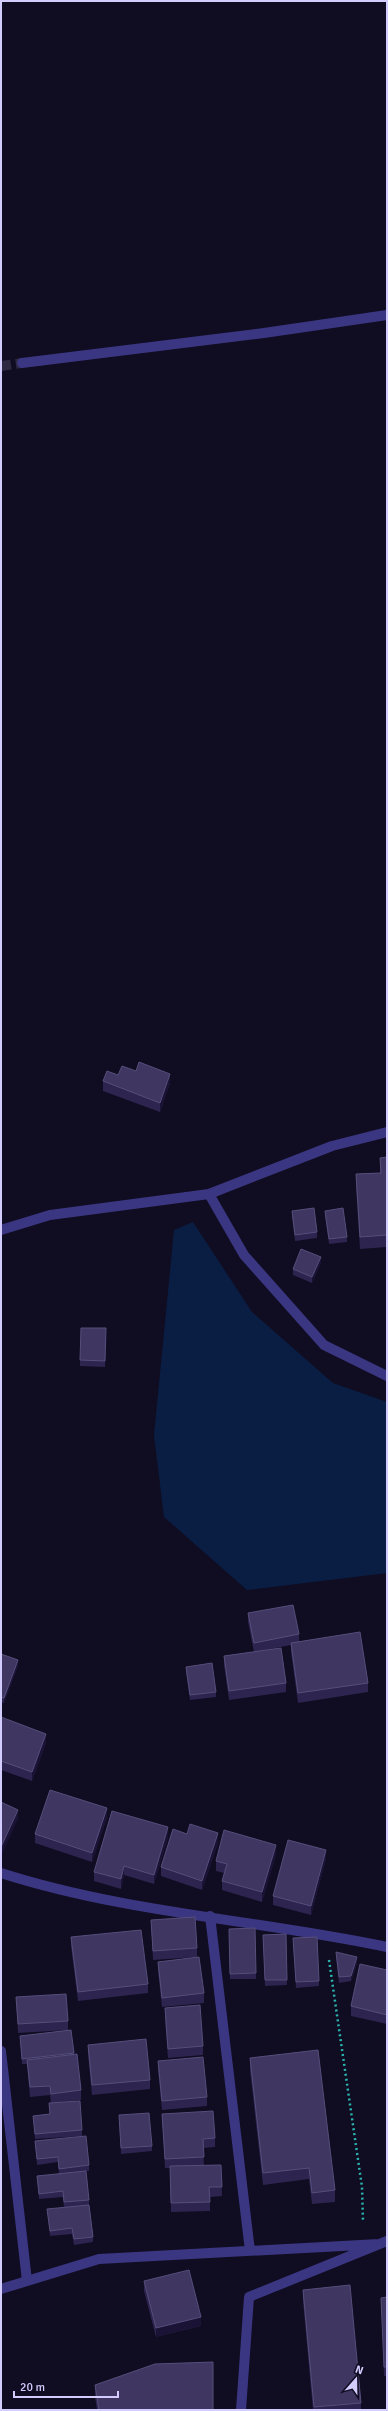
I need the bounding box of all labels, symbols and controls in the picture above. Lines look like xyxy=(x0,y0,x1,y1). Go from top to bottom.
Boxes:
north arrow xyxy=(336,2359,376,2399)
text: N xyxy=(353,2363,365,2377)
scale bar xyxy=(14,2373,118,2399)
text: 20 m xyxy=(20,2380,45,2395)

